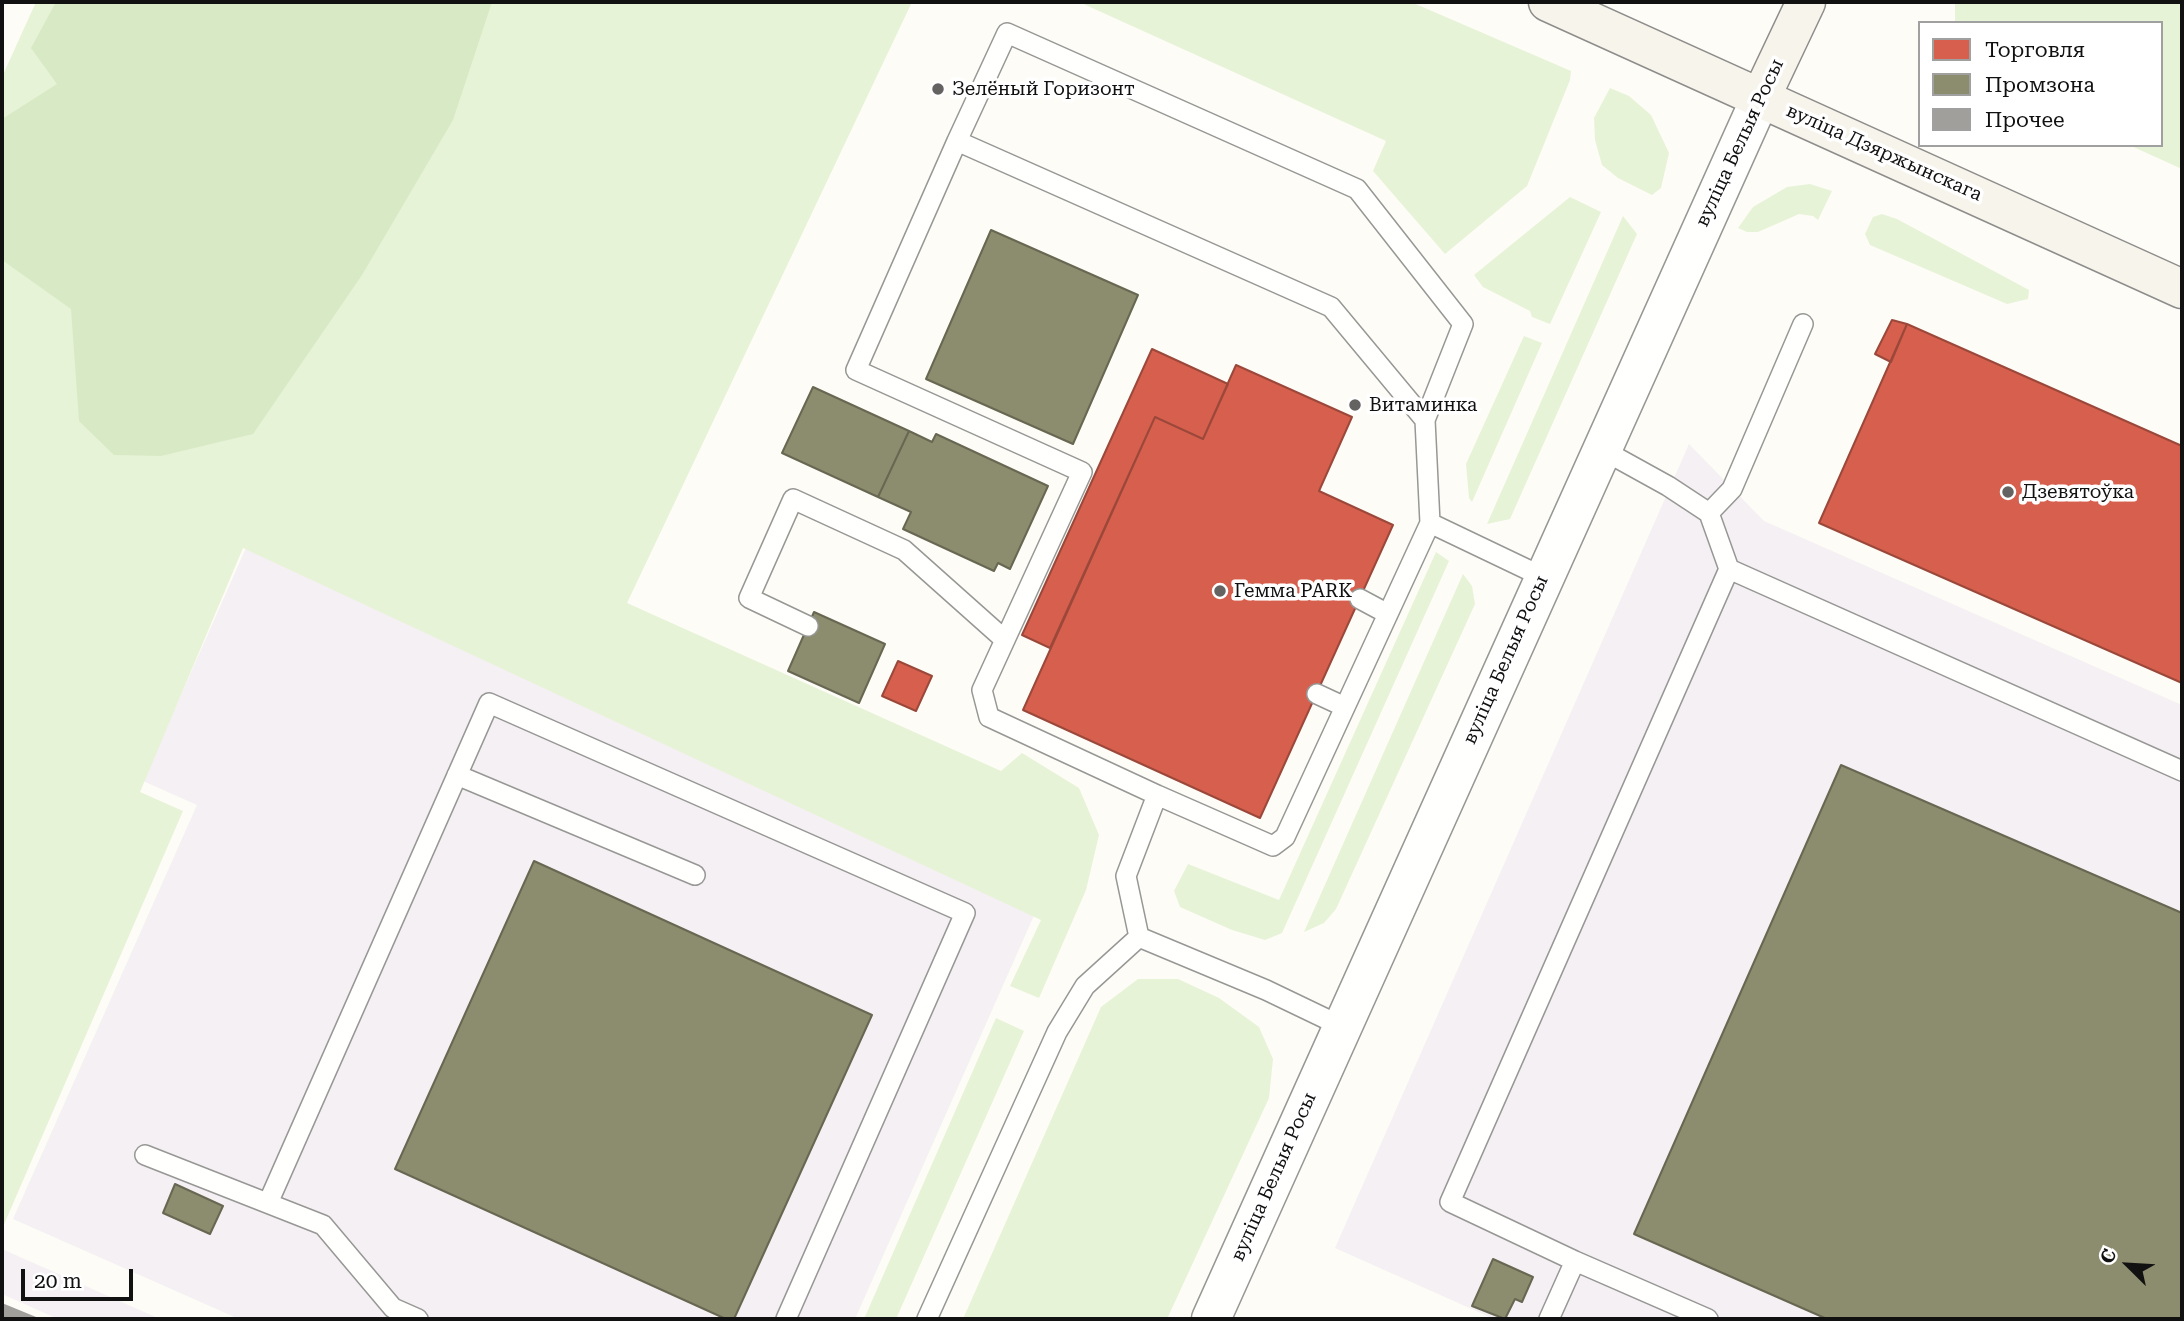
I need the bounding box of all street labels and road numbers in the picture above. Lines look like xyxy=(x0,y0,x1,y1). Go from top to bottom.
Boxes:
street label: вуліца Белыя Росы xyxy=(1691,55,1789,231)
street label: вуліца Дзяржынскага xyxy=(1783,99,1985,207)
street label: вуліца Белыя Росы xyxy=(1458,572,1554,748)
street label: вуліца Белыя Росы xyxy=(1226,1089,1322,1265)

